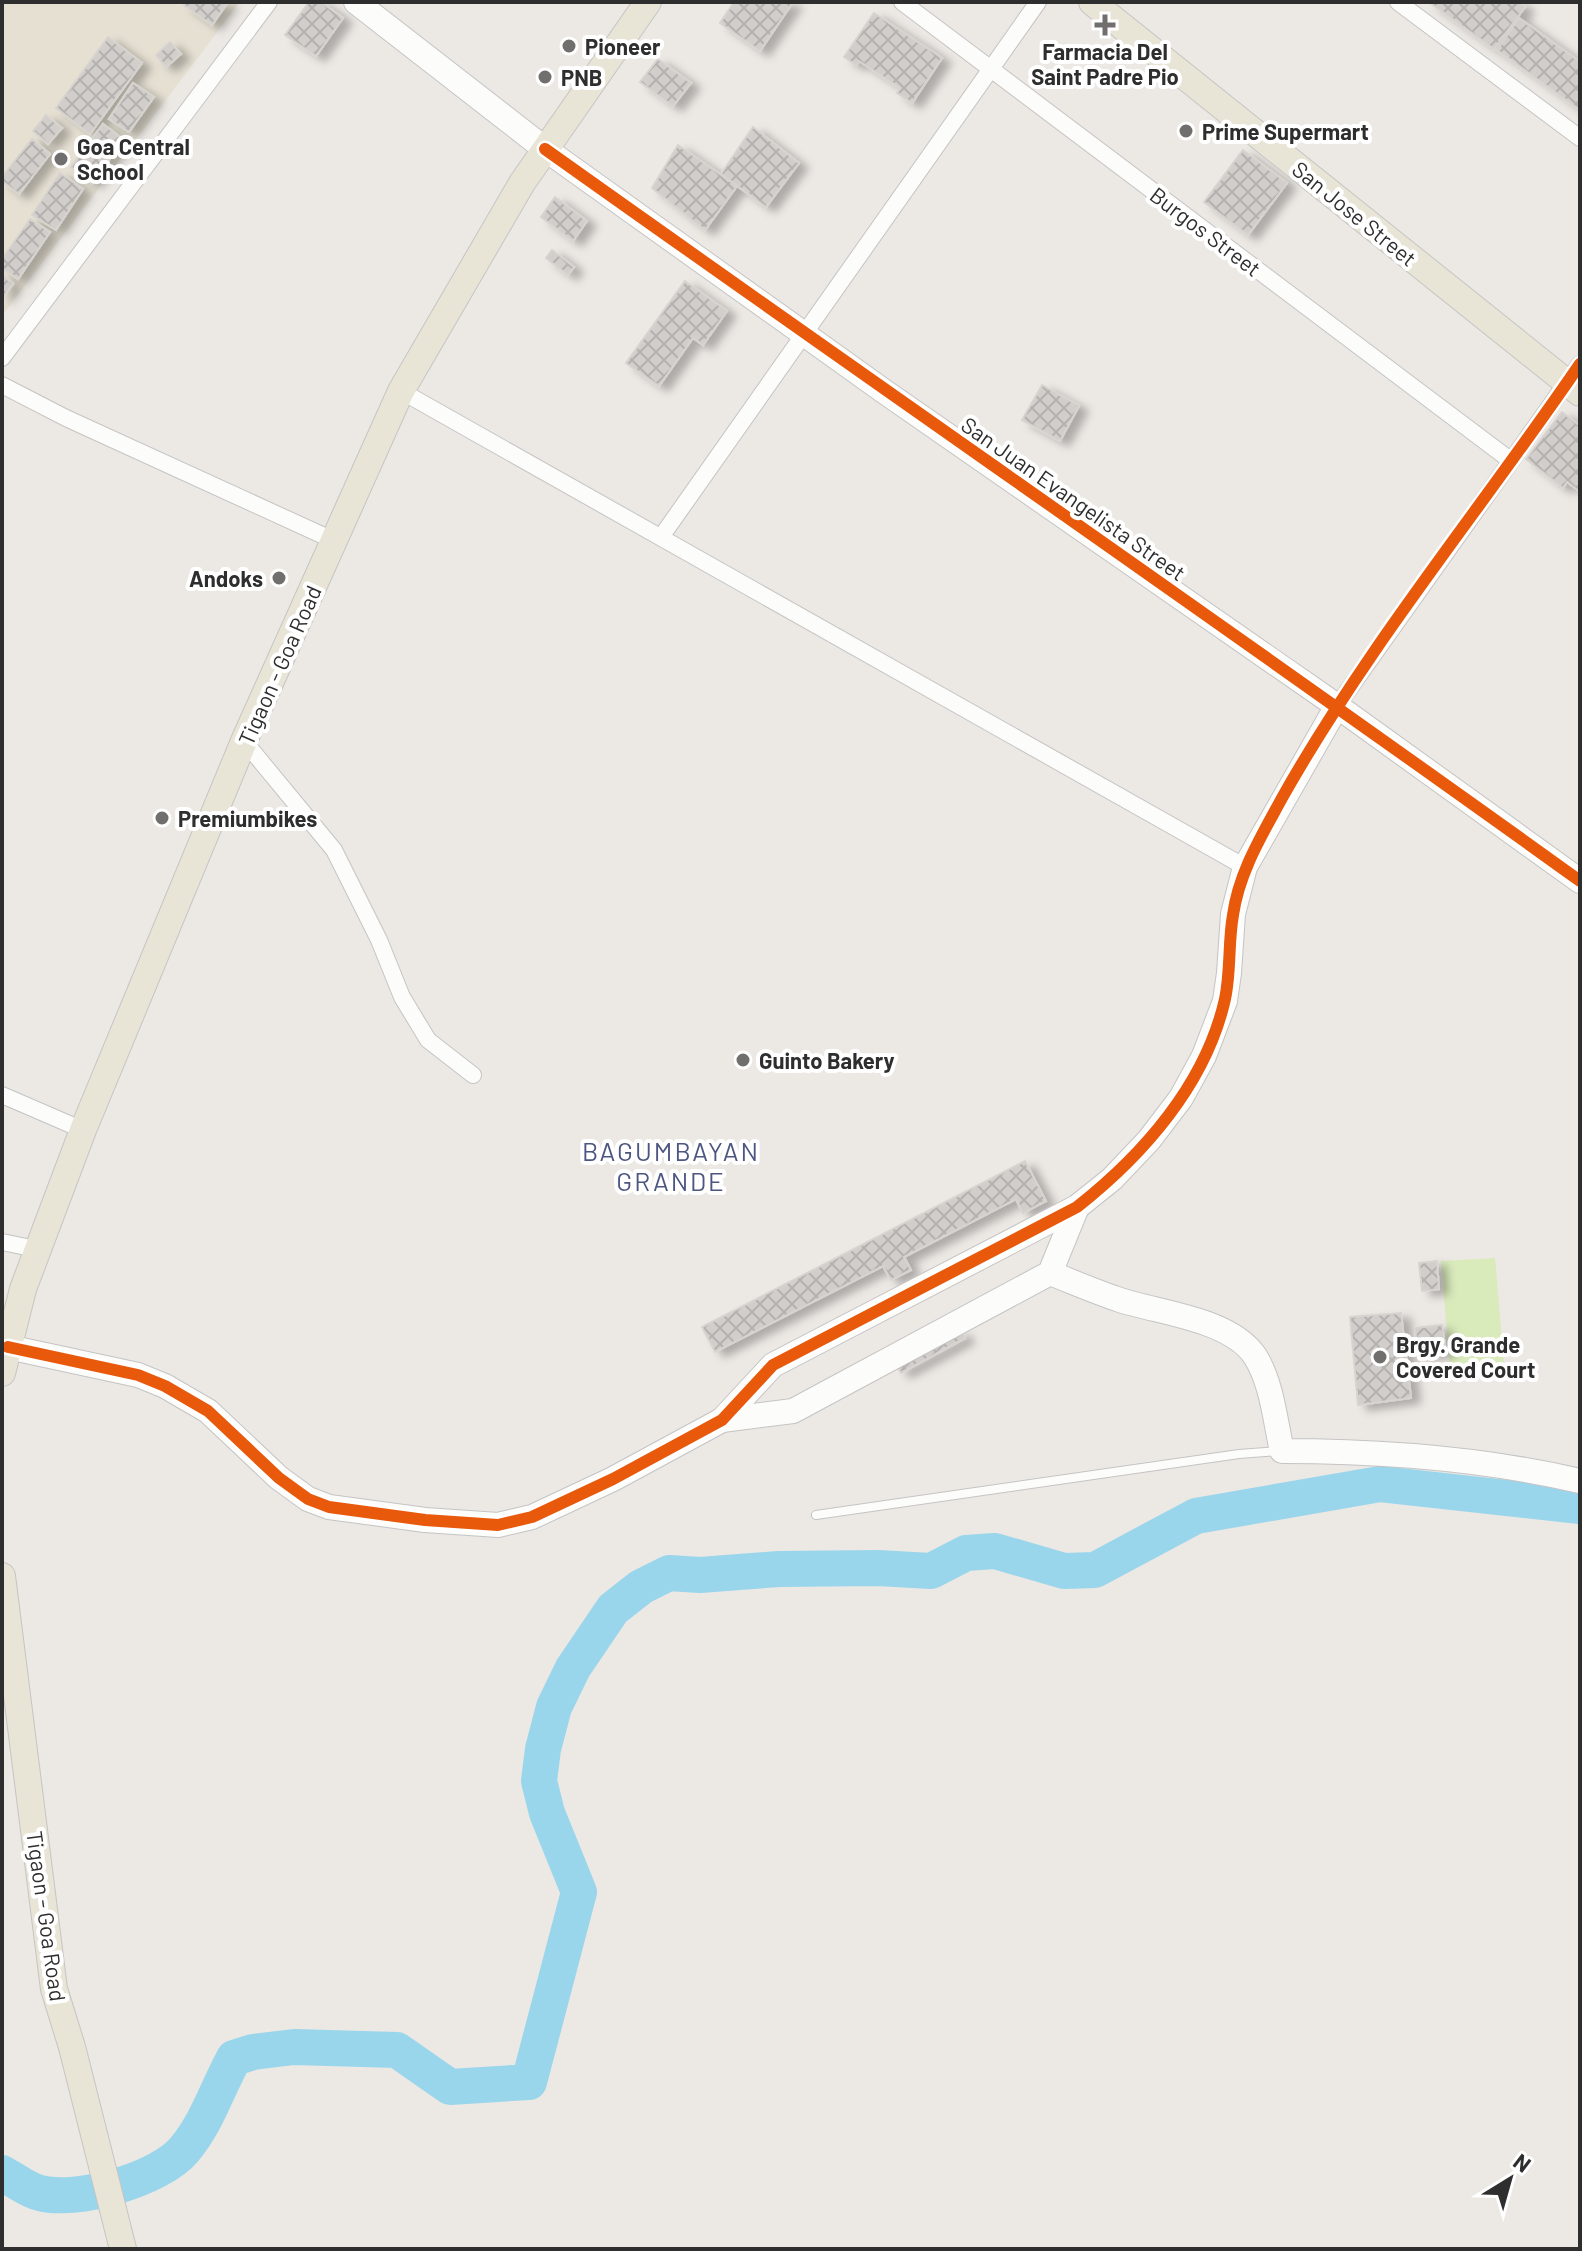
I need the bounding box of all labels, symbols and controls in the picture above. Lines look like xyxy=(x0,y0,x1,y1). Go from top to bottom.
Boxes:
marker: Farmacia Del Saint Padre Pio xyxy=(1096,16,1114,34)
place label: Pioneer xyxy=(585,33,661,59)
marker: Pioneer xyxy=(560,37,578,55)
place label: Farmacia Del Saint Padre Pio xyxy=(1031,38,1179,89)
place label: PNB xyxy=(561,64,602,90)
marker: PNB xyxy=(536,68,554,86)
place label: Prime Supermart xyxy=(1202,118,1369,144)
marker: Prime Supermart xyxy=(1177,122,1195,140)
place label: Goa Central School xyxy=(77,133,190,184)
marker: Goa Central School xyxy=(52,150,70,168)
street label: San Jose Street xyxy=(1288,155,1422,271)
street label: Burgos Street xyxy=(1146,181,1266,281)
street label: San Juan Evangelista Street xyxy=(957,411,1191,585)
place label: Andoks xyxy=(189,565,263,591)
marker: Andoks xyxy=(270,569,288,587)
street label: Tigaon - Goa Road xyxy=(232,581,326,749)
place label: Premiumbikes xyxy=(178,805,317,831)
marker: Premiumbikes xyxy=(153,809,171,827)
place label: Guinto Bakery xyxy=(759,1047,895,1073)
marker: Guinto Bakery xyxy=(734,1051,752,1069)
district label: BAGUMBAYAN GRANDE xyxy=(582,1135,760,1196)
place label: Brgy. Grande Covered Court xyxy=(1396,1331,1535,1382)
marker: Brgy. Grande Covered Court xyxy=(1371,1348,1389,1366)
street label: Tigaon - Goa Road xyxy=(22,1829,72,2003)
north arrow xyxy=(1470,2139,1550,2219)
text: N xyxy=(1509,2147,1536,2177)

